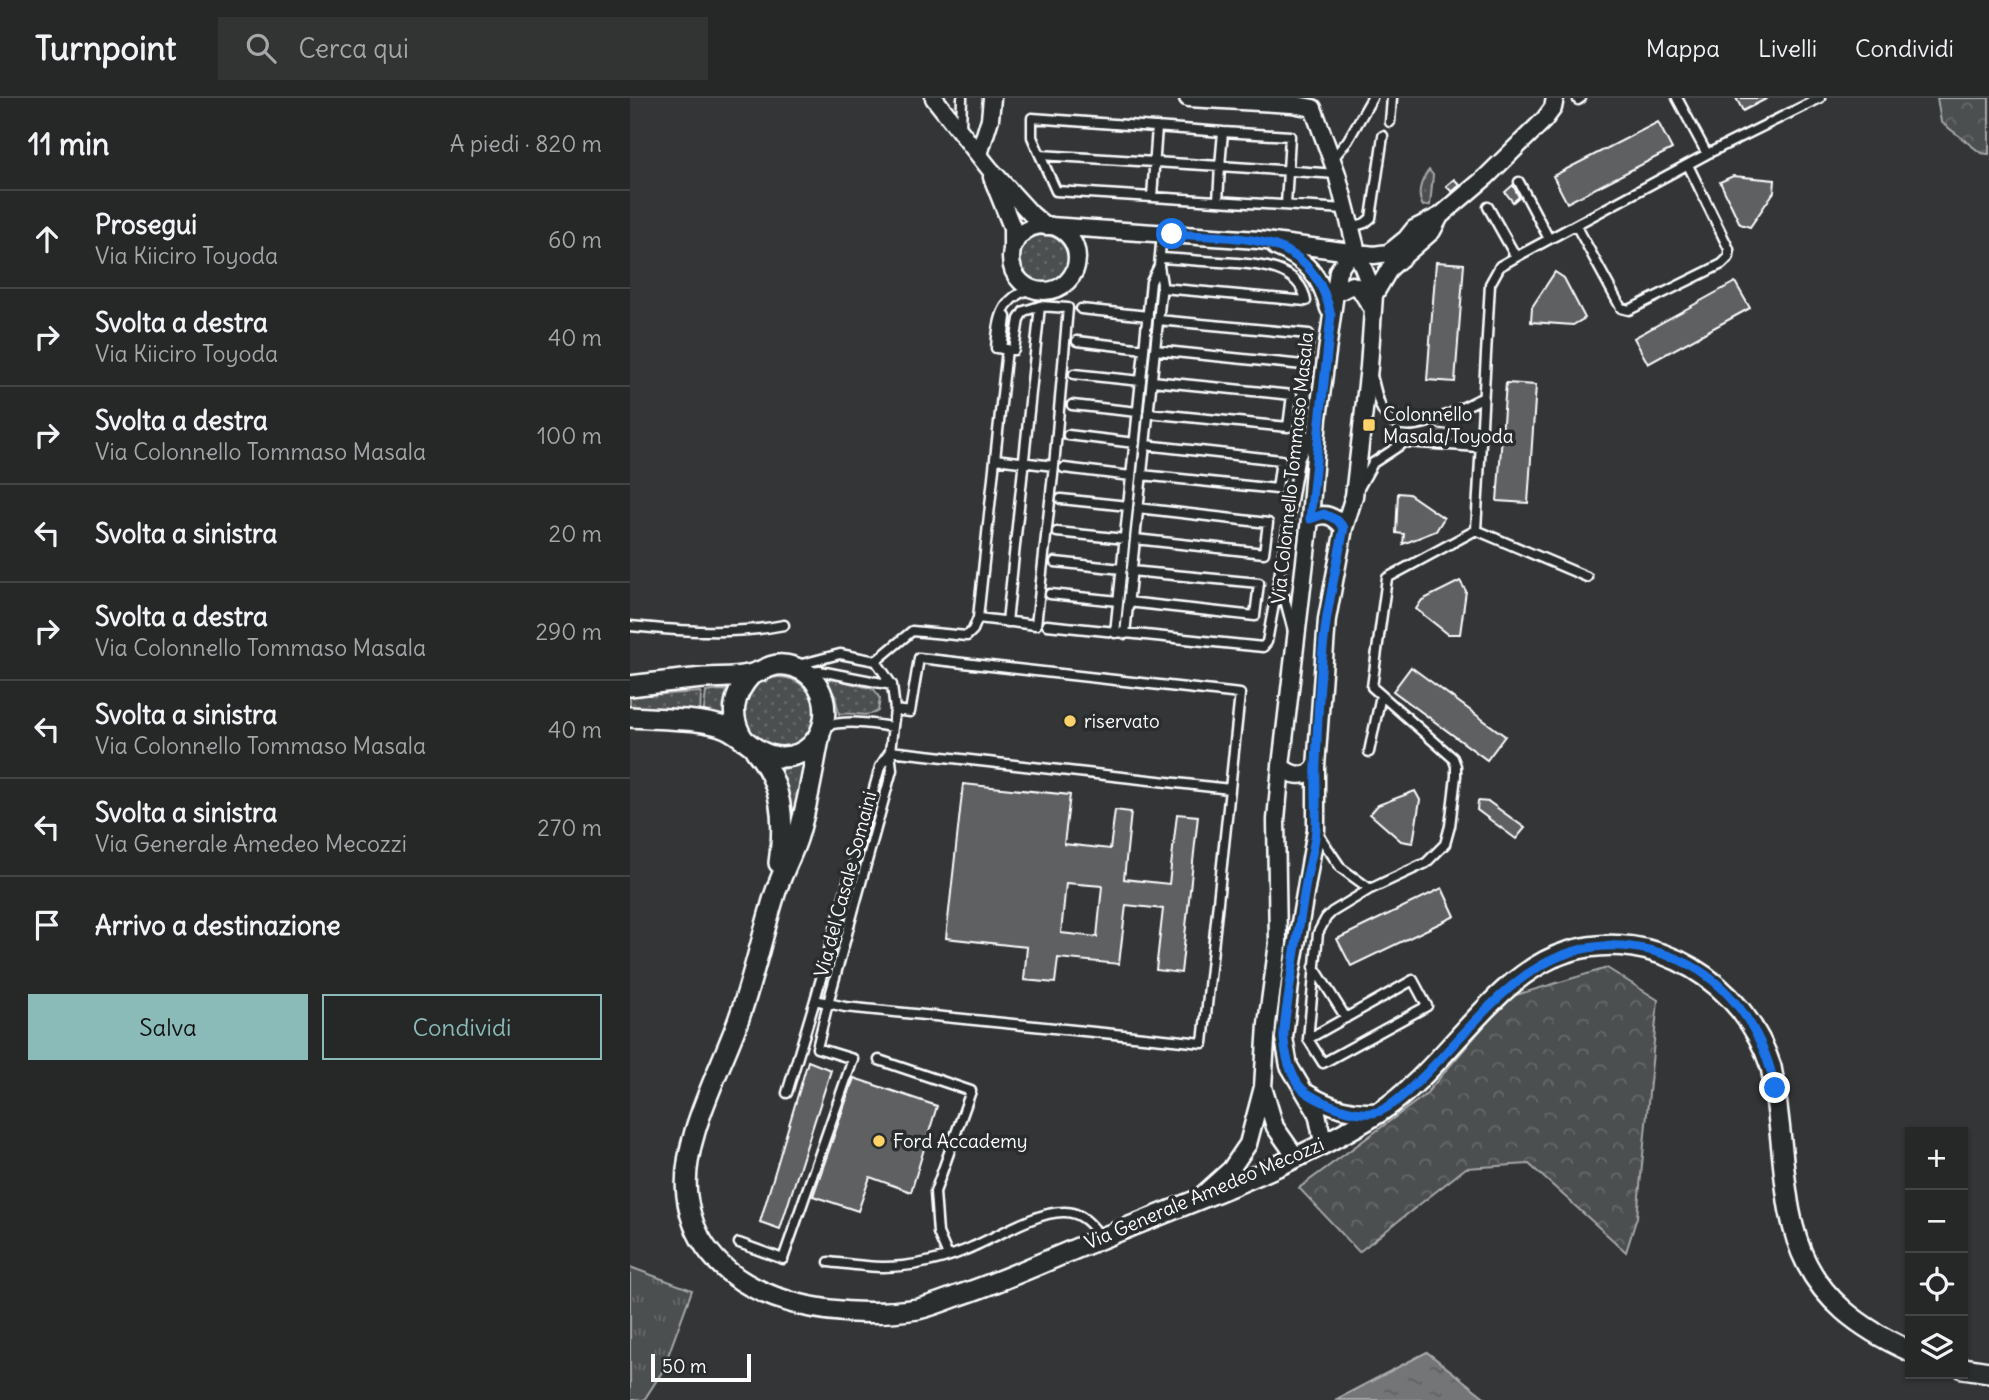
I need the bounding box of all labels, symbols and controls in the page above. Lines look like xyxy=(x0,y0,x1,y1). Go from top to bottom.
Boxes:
search box xyxy=(218,17,708,80)
text: Turnpoint xyxy=(35,27,176,69)
icon: search xyxy=(242,29,280,67)
text: Cerca qui xyxy=(298,32,409,65)
text: Mappa xyxy=(1646,33,1720,63)
text: Livelli xyxy=(1758,33,1817,63)
text: Condividi xyxy=(1855,33,1954,63)
text: 11 min xyxy=(28,125,109,163)
text: A piedi · 820 m xyxy=(450,129,602,158)
text: Prosegui xyxy=(95,208,197,241)
route start xyxy=(1156,218,1187,249)
icon: ahead xyxy=(28,220,66,258)
text: 60 m xyxy=(548,225,602,254)
text: Via Kiiciro Toyoda xyxy=(95,241,278,270)
text: Svolta a destra xyxy=(95,306,268,339)
icon: right xyxy=(28,318,66,356)
text: 40 m xyxy=(548,323,602,352)
street label: Via Colonnello Tommaso Masala xyxy=(1266,331,1318,605)
text: Via Kiiciro Toyoda xyxy=(95,339,278,368)
place label: Colonnello Masala/Toyoda xyxy=(1383,402,1514,448)
text: Svolta a destra xyxy=(95,404,268,437)
icon: right xyxy=(28,416,66,454)
marker: Colonnello Masala/Toyoda xyxy=(1361,417,1377,433)
text: 100 m xyxy=(537,421,602,450)
text: Via Colonnello Tommaso Masala xyxy=(95,437,426,466)
icon: left xyxy=(28,514,66,552)
text: Svolta a sinistra xyxy=(95,517,277,550)
text: 20 m xyxy=(549,519,602,548)
text: Svolta a destra xyxy=(95,600,268,633)
icon: right xyxy=(28,612,66,650)
text: 290 m xyxy=(535,617,602,646)
text: Via Colonnello Tommaso Masala xyxy=(95,633,426,662)
text: Svolta a sinistra xyxy=(95,698,277,731)
place label: riservato xyxy=(1084,709,1160,733)
icon: left xyxy=(28,710,66,748)
marker: riservato xyxy=(1062,713,1078,729)
text: 40 m xyxy=(548,715,602,744)
text: Via Colonnello Tommaso Masala xyxy=(95,731,426,760)
street label: Via del Casale Somaini xyxy=(809,788,881,980)
text: Svolta a sinistra xyxy=(95,796,277,829)
icon: left xyxy=(28,808,66,846)
text: 270 m xyxy=(537,813,602,842)
text: Via Generale Amedeo Mecozzi xyxy=(95,829,407,858)
icon: arrive xyxy=(28,906,66,944)
text: Arrivo a destinazione xyxy=(95,909,341,942)
button: Salva xyxy=(28,994,308,1060)
button: Condividi xyxy=(322,994,602,1060)
route end xyxy=(1759,1072,1790,1103)
map controls xyxy=(1905,1127,1968,1379)
button: + xyxy=(1905,1127,1968,1190)
place label: Ford Accademy xyxy=(893,1129,1028,1153)
street label: Via Generale Amedeo Mecozzi xyxy=(1081,1132,1327,1254)
marker: Ford Accademy xyxy=(871,1133,887,1149)
button: − xyxy=(1905,1190,1968,1253)
button: locate xyxy=(1905,1253,1968,1316)
button: layers xyxy=(1905,1316,1968,1379)
scale bar xyxy=(651,1351,751,1383)
text: 50 m xyxy=(662,1354,707,1378)

